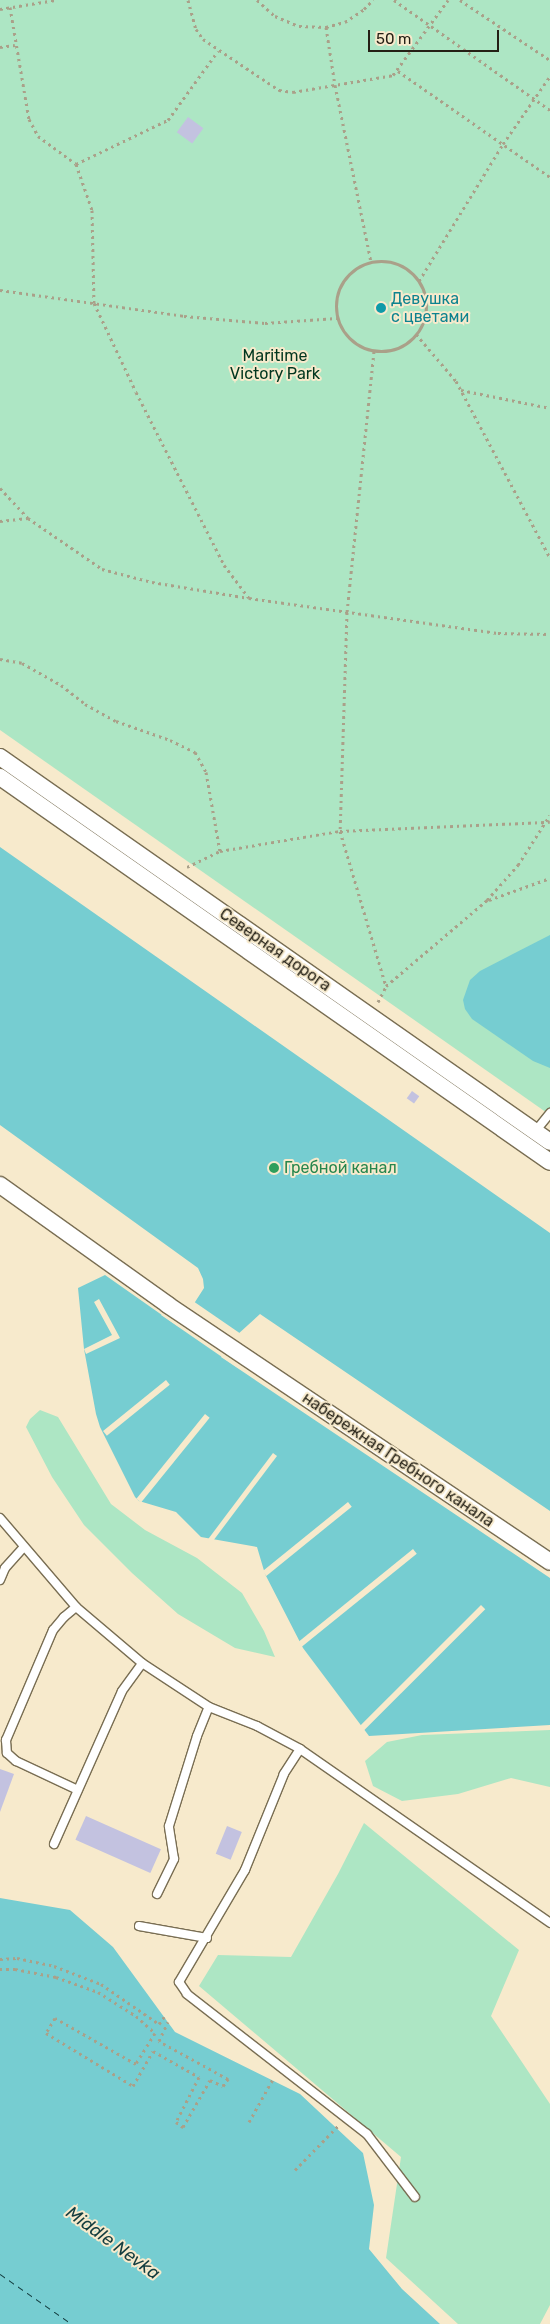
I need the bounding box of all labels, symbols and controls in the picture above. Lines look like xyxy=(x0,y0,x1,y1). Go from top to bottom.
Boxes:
scale bar xyxy=(370,20,501,52)
text: 50 m xyxy=(376,30,411,48)
place label: Девушка с цветами xyxy=(391,289,469,327)
marker: Девушка с цветами xyxy=(375,302,387,314)
park label: Maritime Victory Park xyxy=(230,346,320,384)
street label: Северная дорога xyxy=(216,904,334,996)
place label: Гребной канал xyxy=(284,1158,397,1178)
marker: Гребной канал xyxy=(268,1162,280,1174)
street label: набережная Гребного канала xyxy=(299,1389,497,1531)
water label: Middle Nevka xyxy=(62,2202,164,2284)

